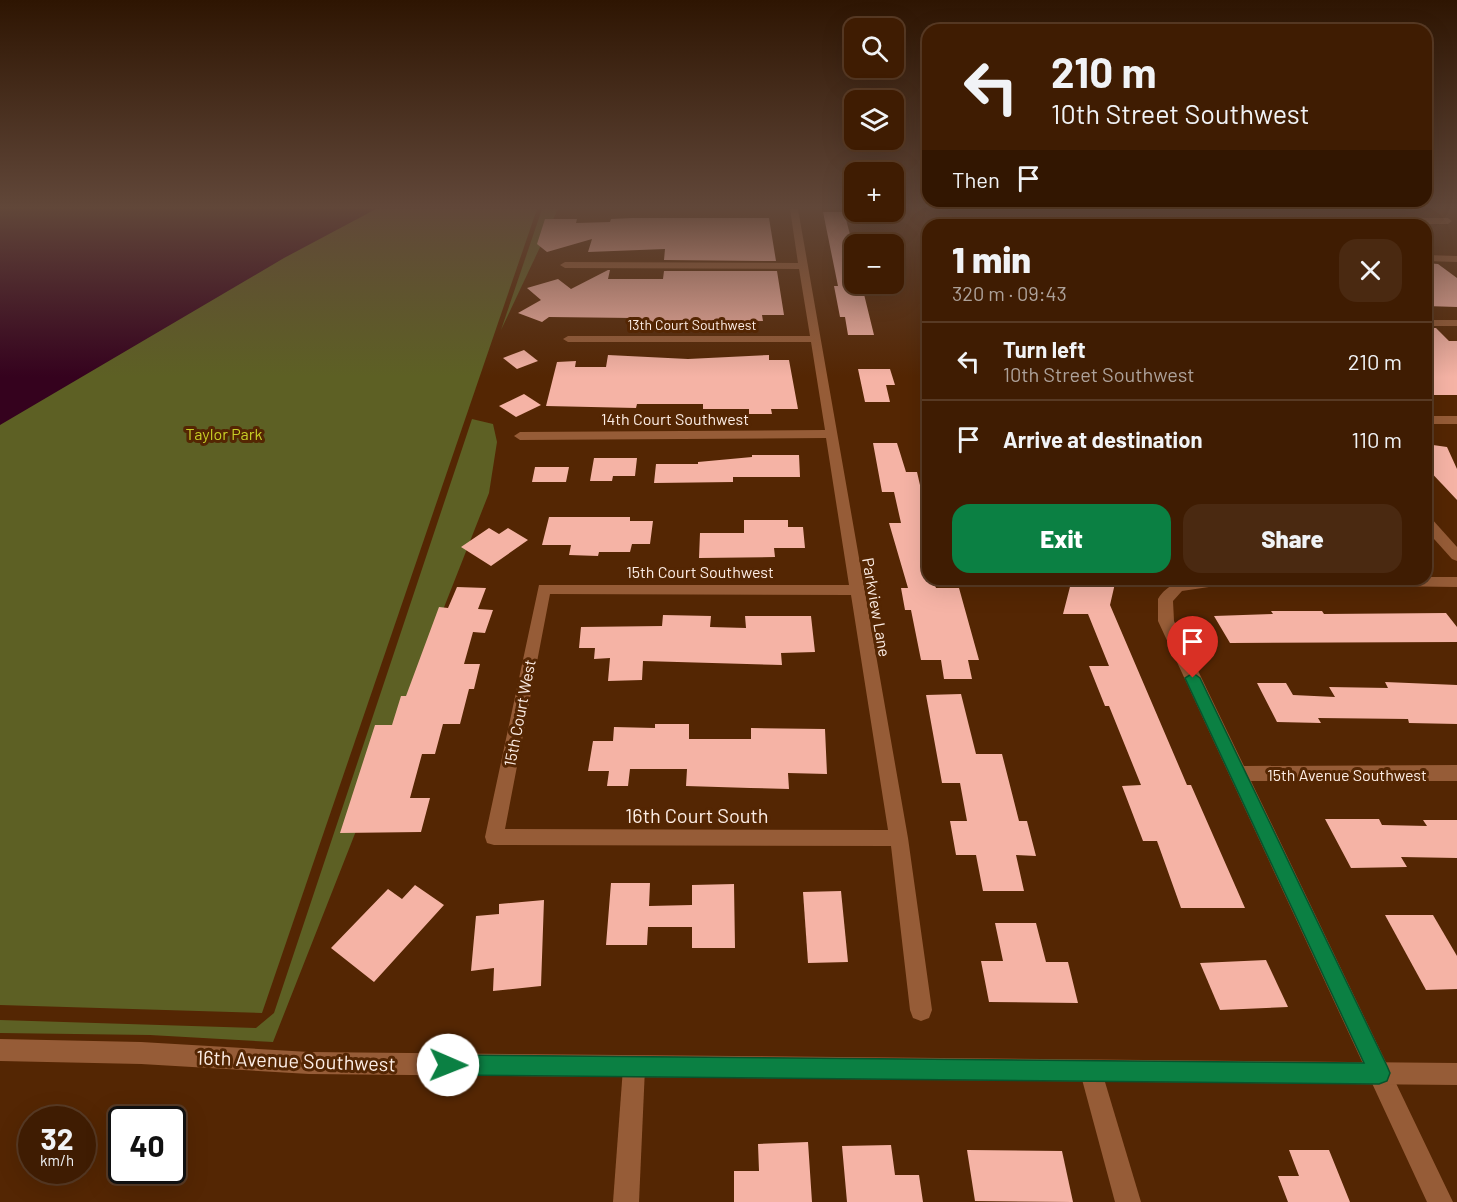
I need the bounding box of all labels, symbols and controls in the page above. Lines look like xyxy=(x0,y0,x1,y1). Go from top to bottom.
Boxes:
map controls xyxy=(844,18,904,294)
button: search xyxy=(844,18,904,78)
text: 210 m xyxy=(1051,46,1157,96)
icon: left xyxy=(952,48,1030,126)
button: layers xyxy=(844,90,904,150)
text: 10th Street Southwest xyxy=(1051,97,1310,129)
button: + xyxy=(844,162,904,222)
icon: arrive xyxy=(1012,162,1045,195)
text: Then xyxy=(952,166,1000,192)
button: − xyxy=(844,234,904,294)
text: 1 min xyxy=(952,237,1031,280)
button: close xyxy=(1339,239,1402,302)
text: 320 m · 09:43 xyxy=(952,281,1067,305)
street label: 13th Court Southwest xyxy=(627,316,757,333)
text: Turn left xyxy=(1003,336,1086,362)
icon: left xyxy=(952,345,985,378)
text: 210 m xyxy=(1348,348,1402,374)
text: 10th Street Southwest xyxy=(1003,362,1195,386)
street label: 14th Court Southwest xyxy=(601,409,749,428)
icon: arrive xyxy=(952,423,985,456)
park label: Taylor Park xyxy=(185,424,263,443)
text: Arrive at destination xyxy=(1003,426,1202,452)
text: 110 m xyxy=(1352,426,1402,452)
button: Exit xyxy=(952,504,1171,573)
button: Share xyxy=(1183,504,1402,573)
street label: Parkview Lane xyxy=(859,556,895,658)
street label: 15th Court Southwest xyxy=(626,562,774,581)
pin xyxy=(1167,616,1218,678)
icon: arrive xyxy=(1176,625,1209,658)
street label: 15th Court West xyxy=(499,658,539,768)
street label: 15th Avenue Southwest xyxy=(1267,765,1427,784)
street label: 16th Court South xyxy=(625,803,769,827)
position arrow xyxy=(416,1033,480,1097)
street label: 16th Avenue Southwest xyxy=(196,1045,396,1075)
speed limit sign: 40 xyxy=(108,1106,186,1184)
text: 32 xyxy=(41,1120,74,1156)
text: km/h xyxy=(40,1151,74,1169)

